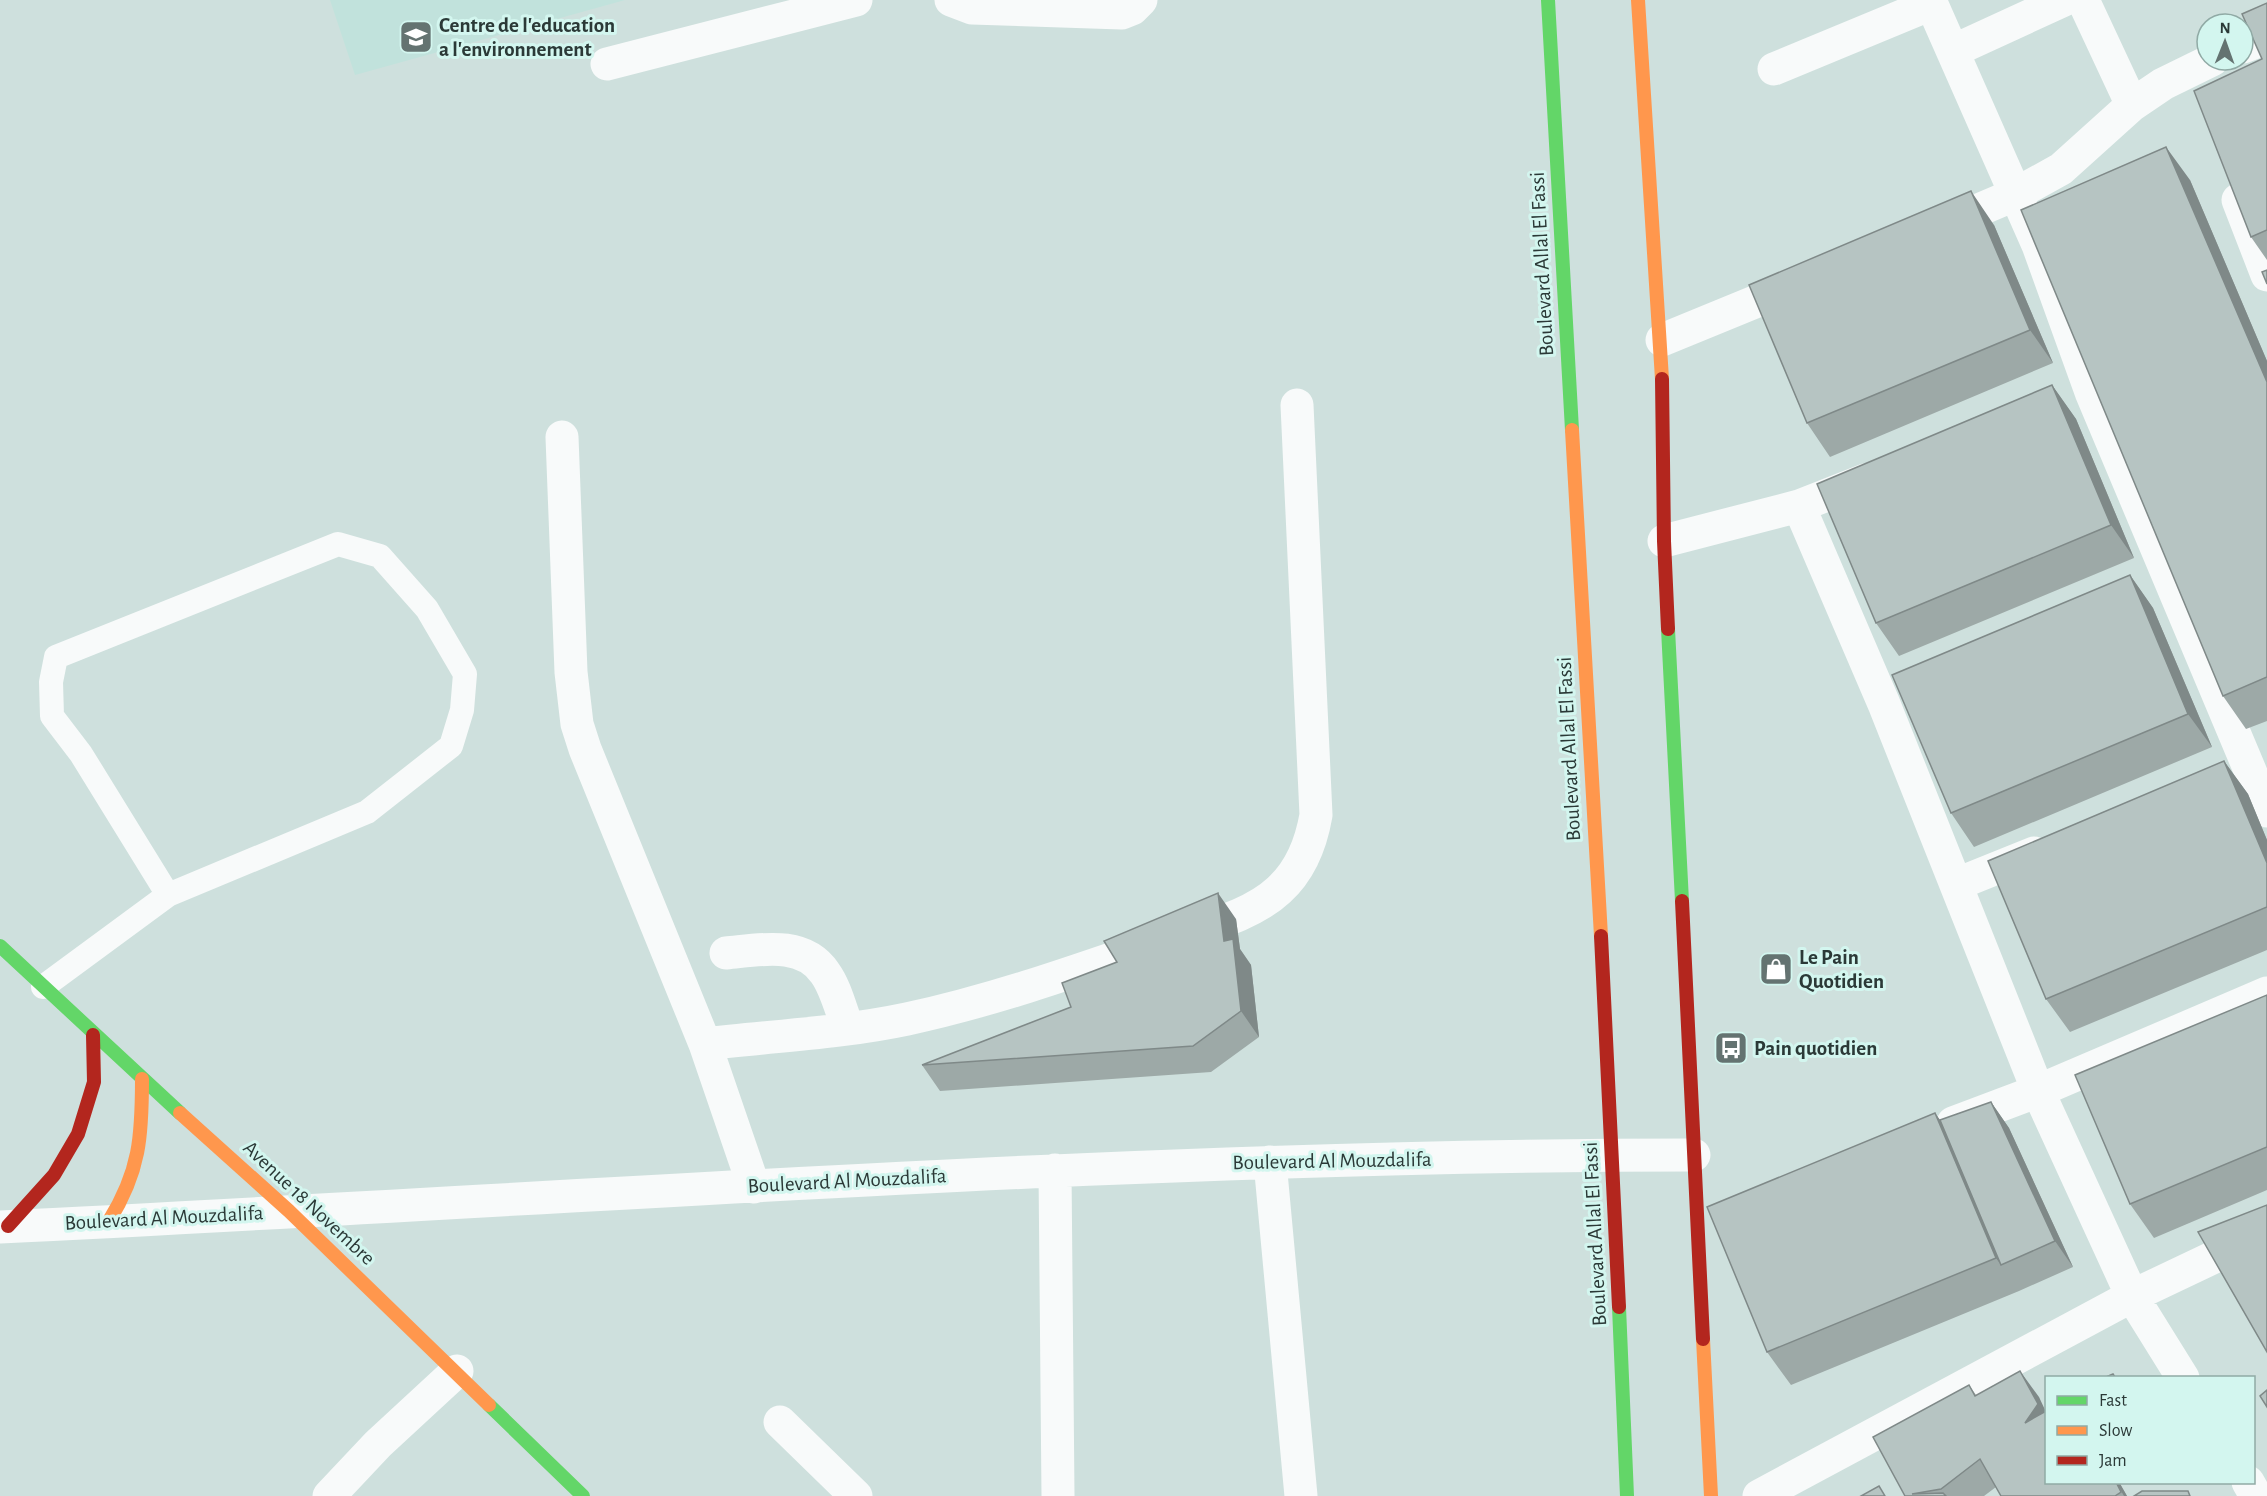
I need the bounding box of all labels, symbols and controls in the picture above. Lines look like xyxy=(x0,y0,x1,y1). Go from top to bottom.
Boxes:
north arrow xyxy=(2195,12,2255,72)
place label: Centre de l'education a l'environnement xyxy=(439,15,615,60)
school or university icon: Centre de l'education a l'environnement xyxy=(398,19,434,55)
text: N xyxy=(2220,20,2231,36)
street label: Boulevard Allal El Fassi xyxy=(1527,171,1557,357)
street label: Boulevard Allal El Fassi xyxy=(1554,656,1584,842)
place label: Le Pain Quotidien xyxy=(1799,947,1884,993)
shop icon: Le Pain Quotidien xyxy=(1758,951,1794,987)
bus stop icon: Pain quotidien xyxy=(1713,1030,1749,1066)
place label: Pain quotidien xyxy=(1754,1038,1877,1059)
street label: Avenue 18 Novembre xyxy=(239,1137,379,1269)
street label: Boulevard Allal El Fassi xyxy=(1580,1141,1610,1327)
street label: Boulevard Al Mouzdalifa xyxy=(1232,1149,1432,1173)
street label: Boulevard Al Mouzdalifa xyxy=(747,1165,947,1197)
street label: Boulevard Al Mouzdalifa xyxy=(64,1202,264,1234)
legend xyxy=(2045,1376,2255,1484)
text: Fast xyxy=(2099,1392,2127,1410)
text: Slow xyxy=(2099,1422,2132,1440)
text: Jam xyxy=(2099,1452,2127,1470)

